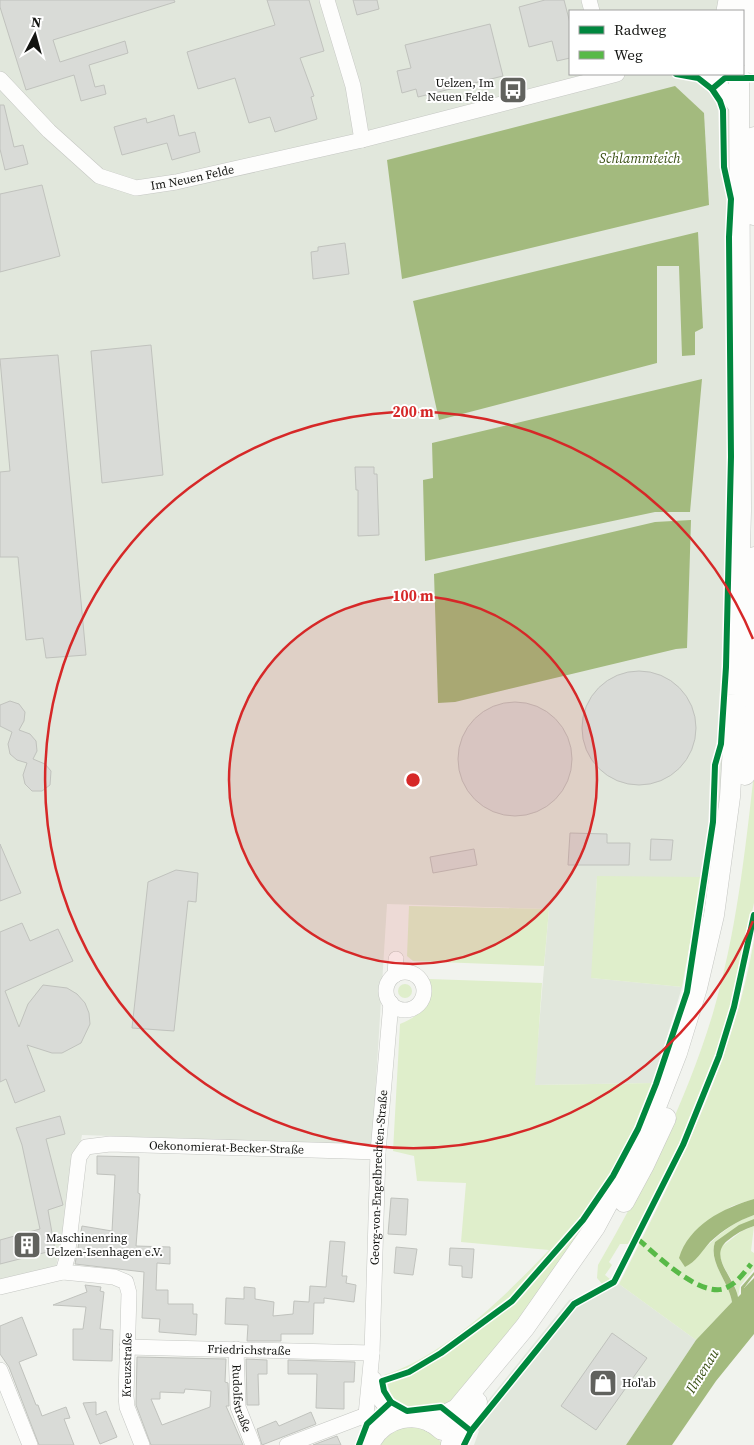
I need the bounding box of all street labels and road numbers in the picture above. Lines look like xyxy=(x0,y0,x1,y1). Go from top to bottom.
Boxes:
street label: Im Neuen Felde xyxy=(150,161,236,194)
street label: Georg-von-Engelbrechten-Straße xyxy=(367,1089,391,1265)
street label: Oekonomierat-Becker-Straße xyxy=(149,1137,304,1158)
street label: Kreuzstraße xyxy=(118,1332,136,1398)
street label: Friedrichstraße xyxy=(207,1341,291,1359)
street label: Rudolfstraße xyxy=(229,1364,255,1435)

